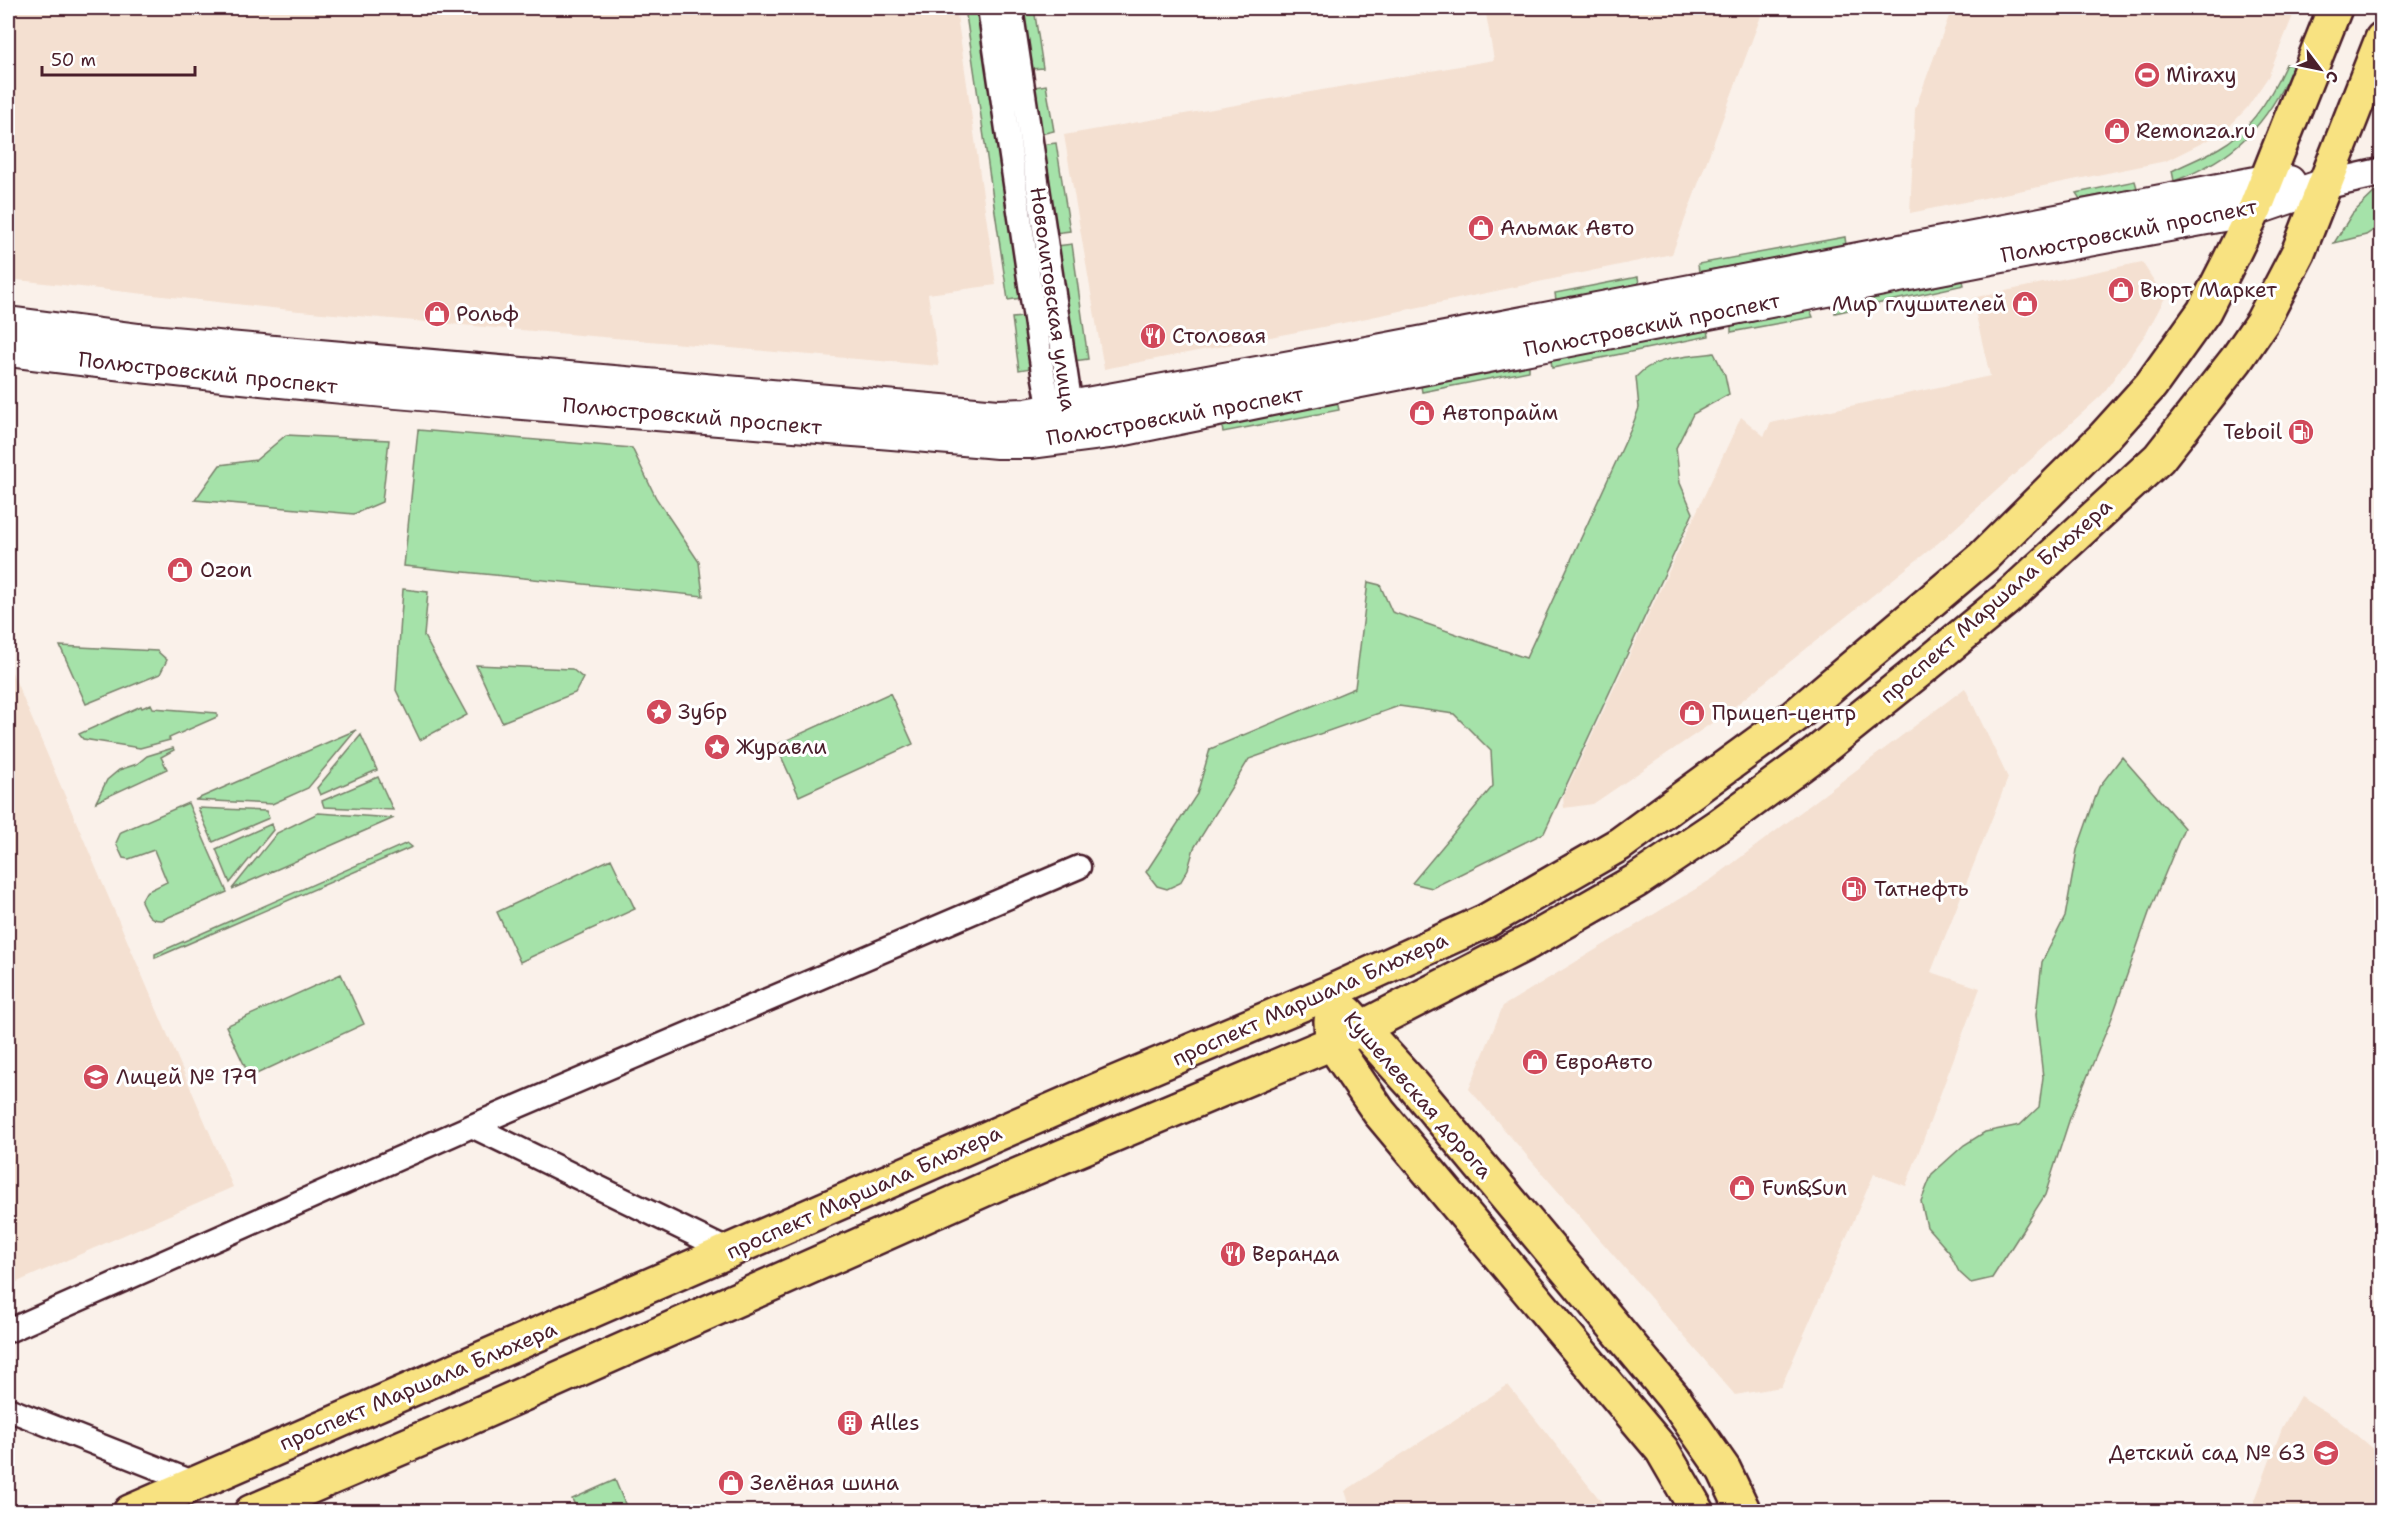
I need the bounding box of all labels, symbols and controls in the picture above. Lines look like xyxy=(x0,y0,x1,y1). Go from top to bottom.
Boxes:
scale bar xyxy=(42,39,195,77)
north arrow xyxy=(2290,39,2350,99)
text: 50 m xyxy=(51,48,96,72)
sports icon: Miraxy xyxy=(2132,60,2162,90)
place label: Miraxy xyxy=(2166,61,2236,89)
text: С xyxy=(2321,67,2344,87)
shop icon: Remonza.ru xyxy=(2102,116,2132,146)
place label: Remonza.ru xyxy=(2136,117,2256,145)
street label: Новолитовская улица xyxy=(1023,185,1083,413)
street label: Полюстровский проспект xyxy=(1999,192,2260,270)
shop icon: Альмак Авто xyxy=(1466,213,1496,243)
place label: Альмак Авто xyxy=(1500,214,1634,242)
shop icon: Вюрт Маркет xyxy=(2106,275,2136,305)
place label: Вюрт Маркет xyxy=(2140,276,2277,304)
street label: Полюстровский проспект xyxy=(1522,286,1783,364)
shop icon: Мир глушителей xyxy=(2010,289,2040,319)
place label: Мир глушителей xyxy=(1832,290,2006,318)
shop icon: Рольф xyxy=(422,299,452,329)
place label: Рольф xyxy=(456,300,519,328)
restaurant icon: Столовая xyxy=(1138,321,1168,351)
place label: Столовая xyxy=(1172,322,1266,350)
street label: Полюстровский проспект xyxy=(77,345,339,401)
street label: Полюстровский проспект xyxy=(1044,380,1306,452)
street label: Полюстровский проспект xyxy=(561,391,823,441)
shop icon: Автопрайм xyxy=(1407,398,1437,428)
place label: Автопрайм xyxy=(1442,399,1558,427)
fuel station icon: Teboil xyxy=(2286,417,2316,447)
place label: Teboil xyxy=(2223,418,2283,446)
street label: проспект Маршала Блюхера xyxy=(1874,492,2118,710)
shop icon: Ozon xyxy=(165,555,195,585)
place label: Ozon xyxy=(200,556,252,584)
place icon: Зубр xyxy=(644,697,674,727)
place label: Зубр xyxy=(678,698,727,726)
shop icon: Прицеп-центр xyxy=(1677,698,1707,728)
place label: Прицеп-центр xyxy=(1712,699,1856,727)
place icon: Журавли xyxy=(702,732,732,762)
place label: Журавли xyxy=(736,733,827,761)
fuel station icon: Татнефть xyxy=(1839,874,1869,904)
place label: Татнефть xyxy=(1874,875,1969,903)
street label: проспект Маршала Блюхера xyxy=(1168,925,1452,1073)
street label: Кушелевская дорога xyxy=(1338,1005,1498,1185)
shop icon: ЕвроАвто xyxy=(1520,1047,1550,1077)
place label: ЕвроАвто xyxy=(1555,1048,1653,1076)
school or university icon: Лицей № 179 xyxy=(81,1062,111,1092)
place label: Лицей № 179 xyxy=(116,1063,258,1091)
street label: проспект Маршала Блюхера xyxy=(722,1118,1006,1266)
shop icon: Fun&Sun xyxy=(1727,1173,1757,1203)
place label: Fun&Sun xyxy=(1762,1174,1847,1202)
restaurant icon: Веранда xyxy=(1218,1239,1248,1269)
place label: Веранда xyxy=(1252,1240,1339,1268)
street label: проспект Маршала Блюхера xyxy=(275,1315,561,1457)
building icon: Alles xyxy=(835,1408,865,1438)
place label: Alles xyxy=(870,1409,920,1437)
school or university icon: Детский сад № 63 xyxy=(2311,1438,2341,1468)
place label: Детский сад № 63 xyxy=(2109,1439,2306,1467)
shop icon: Зелёная шина xyxy=(716,1468,746,1498)
place label: Зелёная шина xyxy=(750,1469,899,1497)

